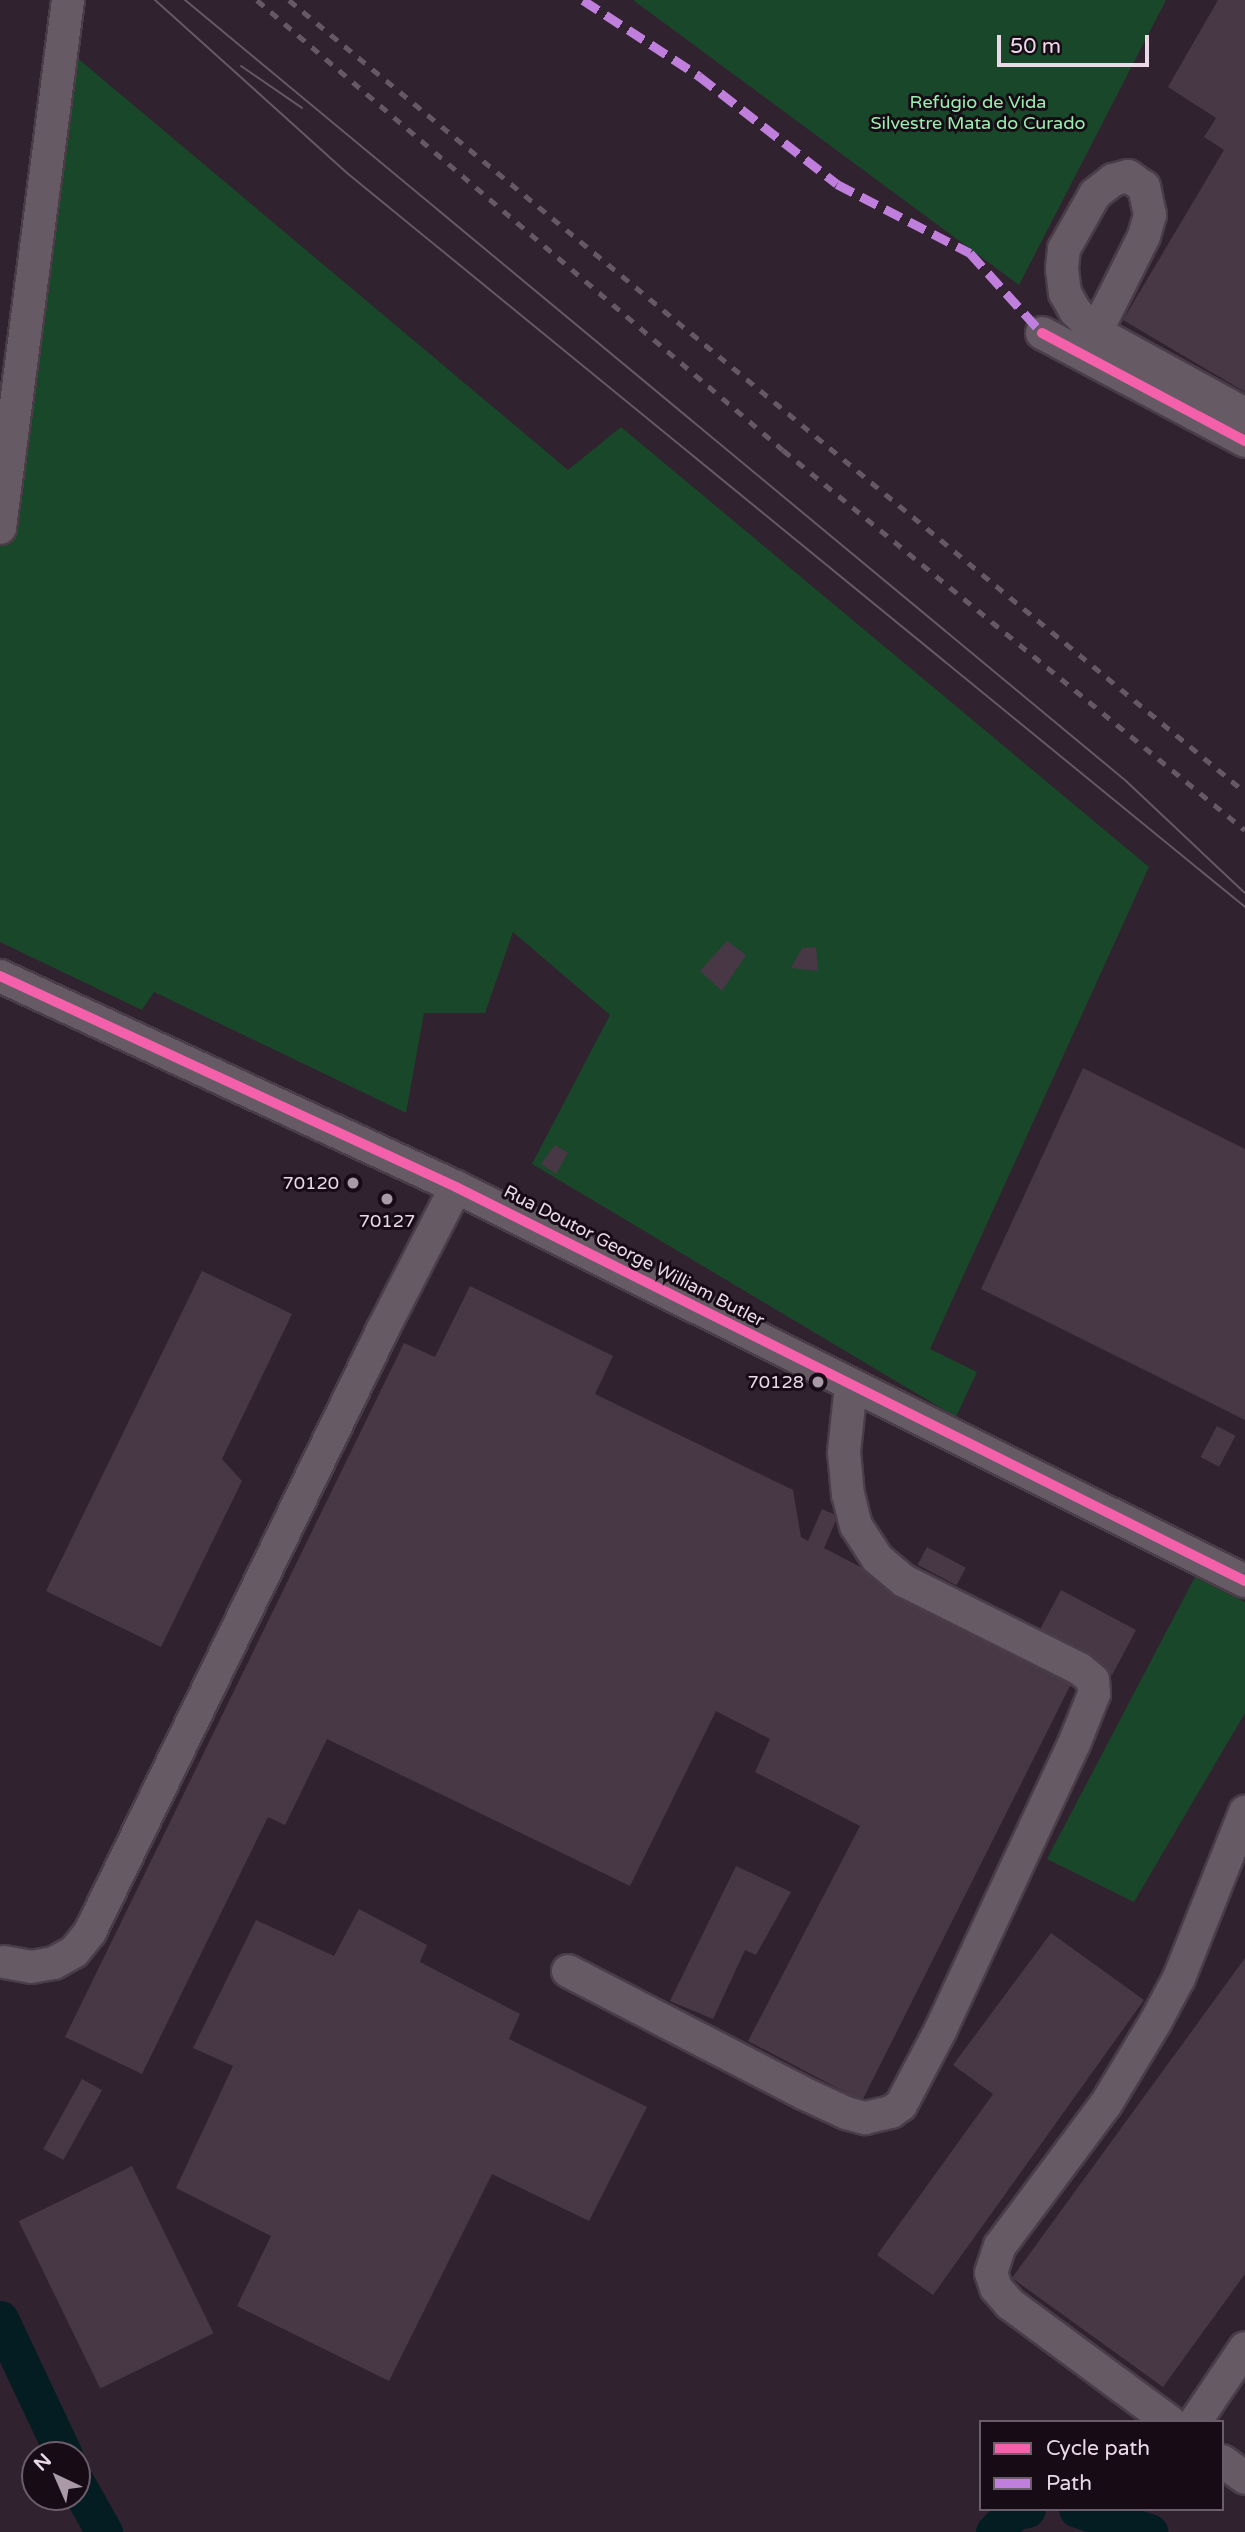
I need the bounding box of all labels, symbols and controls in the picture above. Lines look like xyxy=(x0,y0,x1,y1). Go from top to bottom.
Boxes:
scale bar xyxy=(1000,21,1152,65)
text: 50 m xyxy=(1010,34,1061,59)
park label: Refúgio de Vida Silvestre Mata do Curado xyxy=(871,92,1085,134)
place label: 70120 xyxy=(282,1172,339,1194)
marker: 70120 xyxy=(345,1175,361,1191)
street label: Rua Doutor George William Butler xyxy=(500,1181,768,1331)
marker: 70127 xyxy=(379,1191,395,1207)
place label: 70127 xyxy=(359,1210,415,1232)
place label: 70128 xyxy=(747,1371,804,1393)
marker: 70128 xyxy=(810,1374,826,1390)
legend xyxy=(979,2420,1224,2511)
text: Cycle path xyxy=(1046,2436,1150,2461)
north arrow xyxy=(21,2441,91,2511)
text: N xyxy=(30,2449,56,2476)
text: Path xyxy=(1046,2471,1092,2496)

